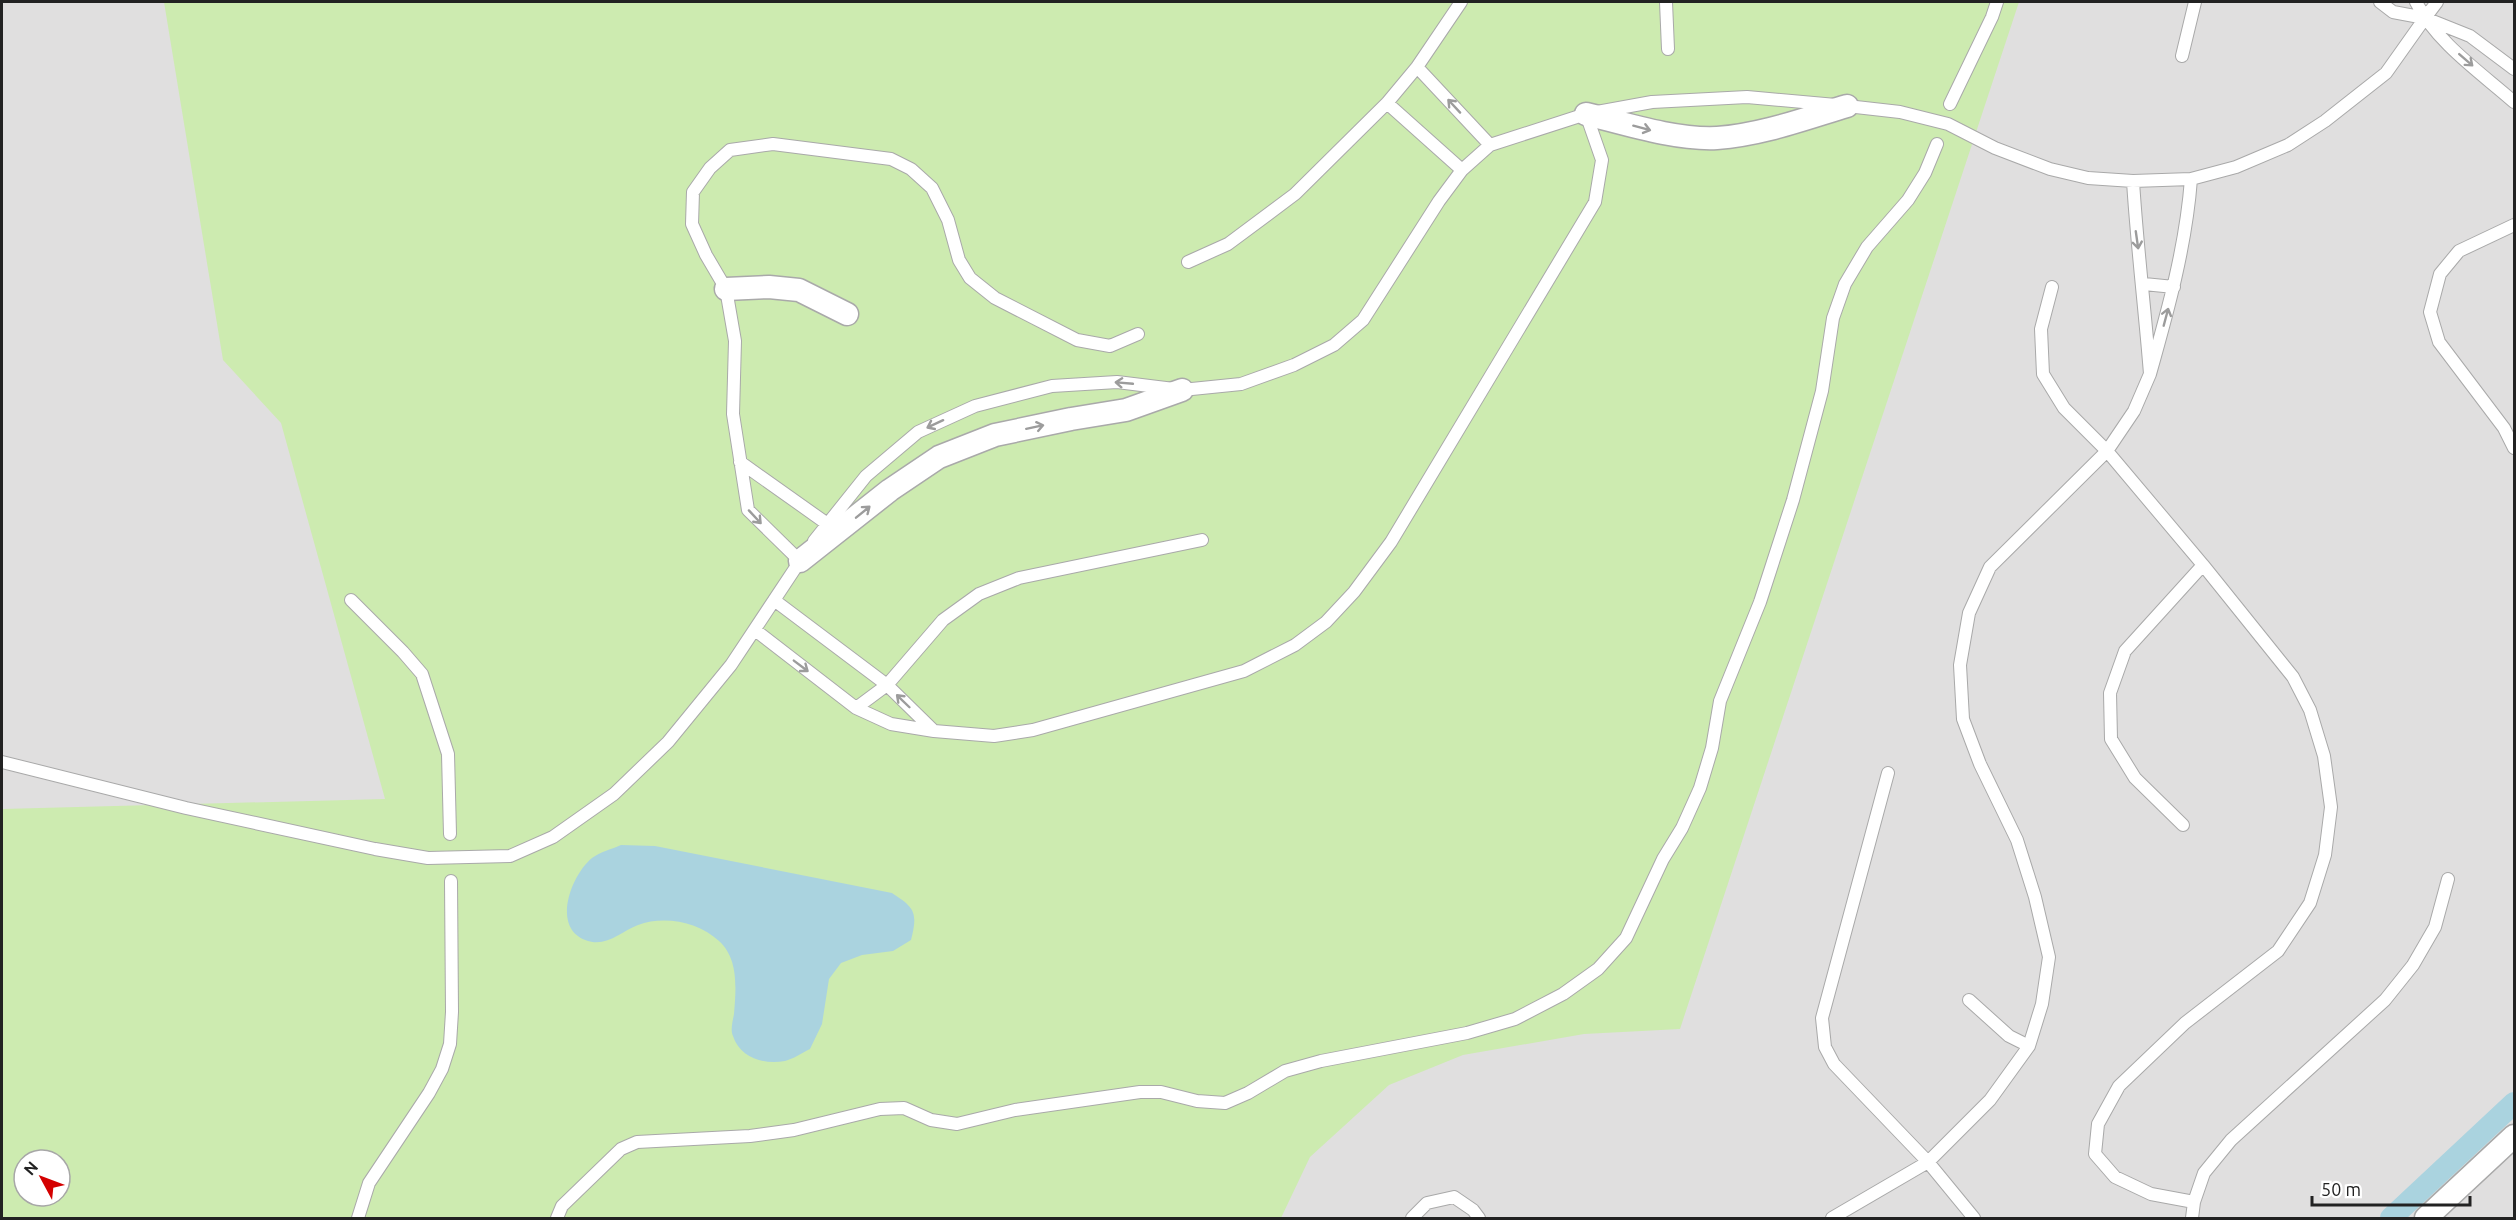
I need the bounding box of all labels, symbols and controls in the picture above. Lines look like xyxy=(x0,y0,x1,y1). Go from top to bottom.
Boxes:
one-way arrow xyxy=(2458,53,2474,66)
one-way arrow xyxy=(1447,99,1461,114)
one-way arrow xyxy=(1633,123,1652,135)
one-way arrow xyxy=(2132,229,2143,249)
one-way arrow xyxy=(2160,308,2172,327)
one-way arrow xyxy=(1114,377,1134,388)
one-way arrow xyxy=(927,419,945,431)
one-way arrow xyxy=(1026,420,1045,432)
one-way arrow xyxy=(855,505,871,518)
one-way arrow xyxy=(747,509,762,524)
one-way arrow xyxy=(793,659,809,672)
one-way arrow xyxy=(896,694,911,708)
north arrow xyxy=(12,1148,72,1208)
text: N xyxy=(20,1158,41,1179)
scale bar xyxy=(2312,1169,2470,1207)
text: 50 m xyxy=(2321,1179,2361,1199)

